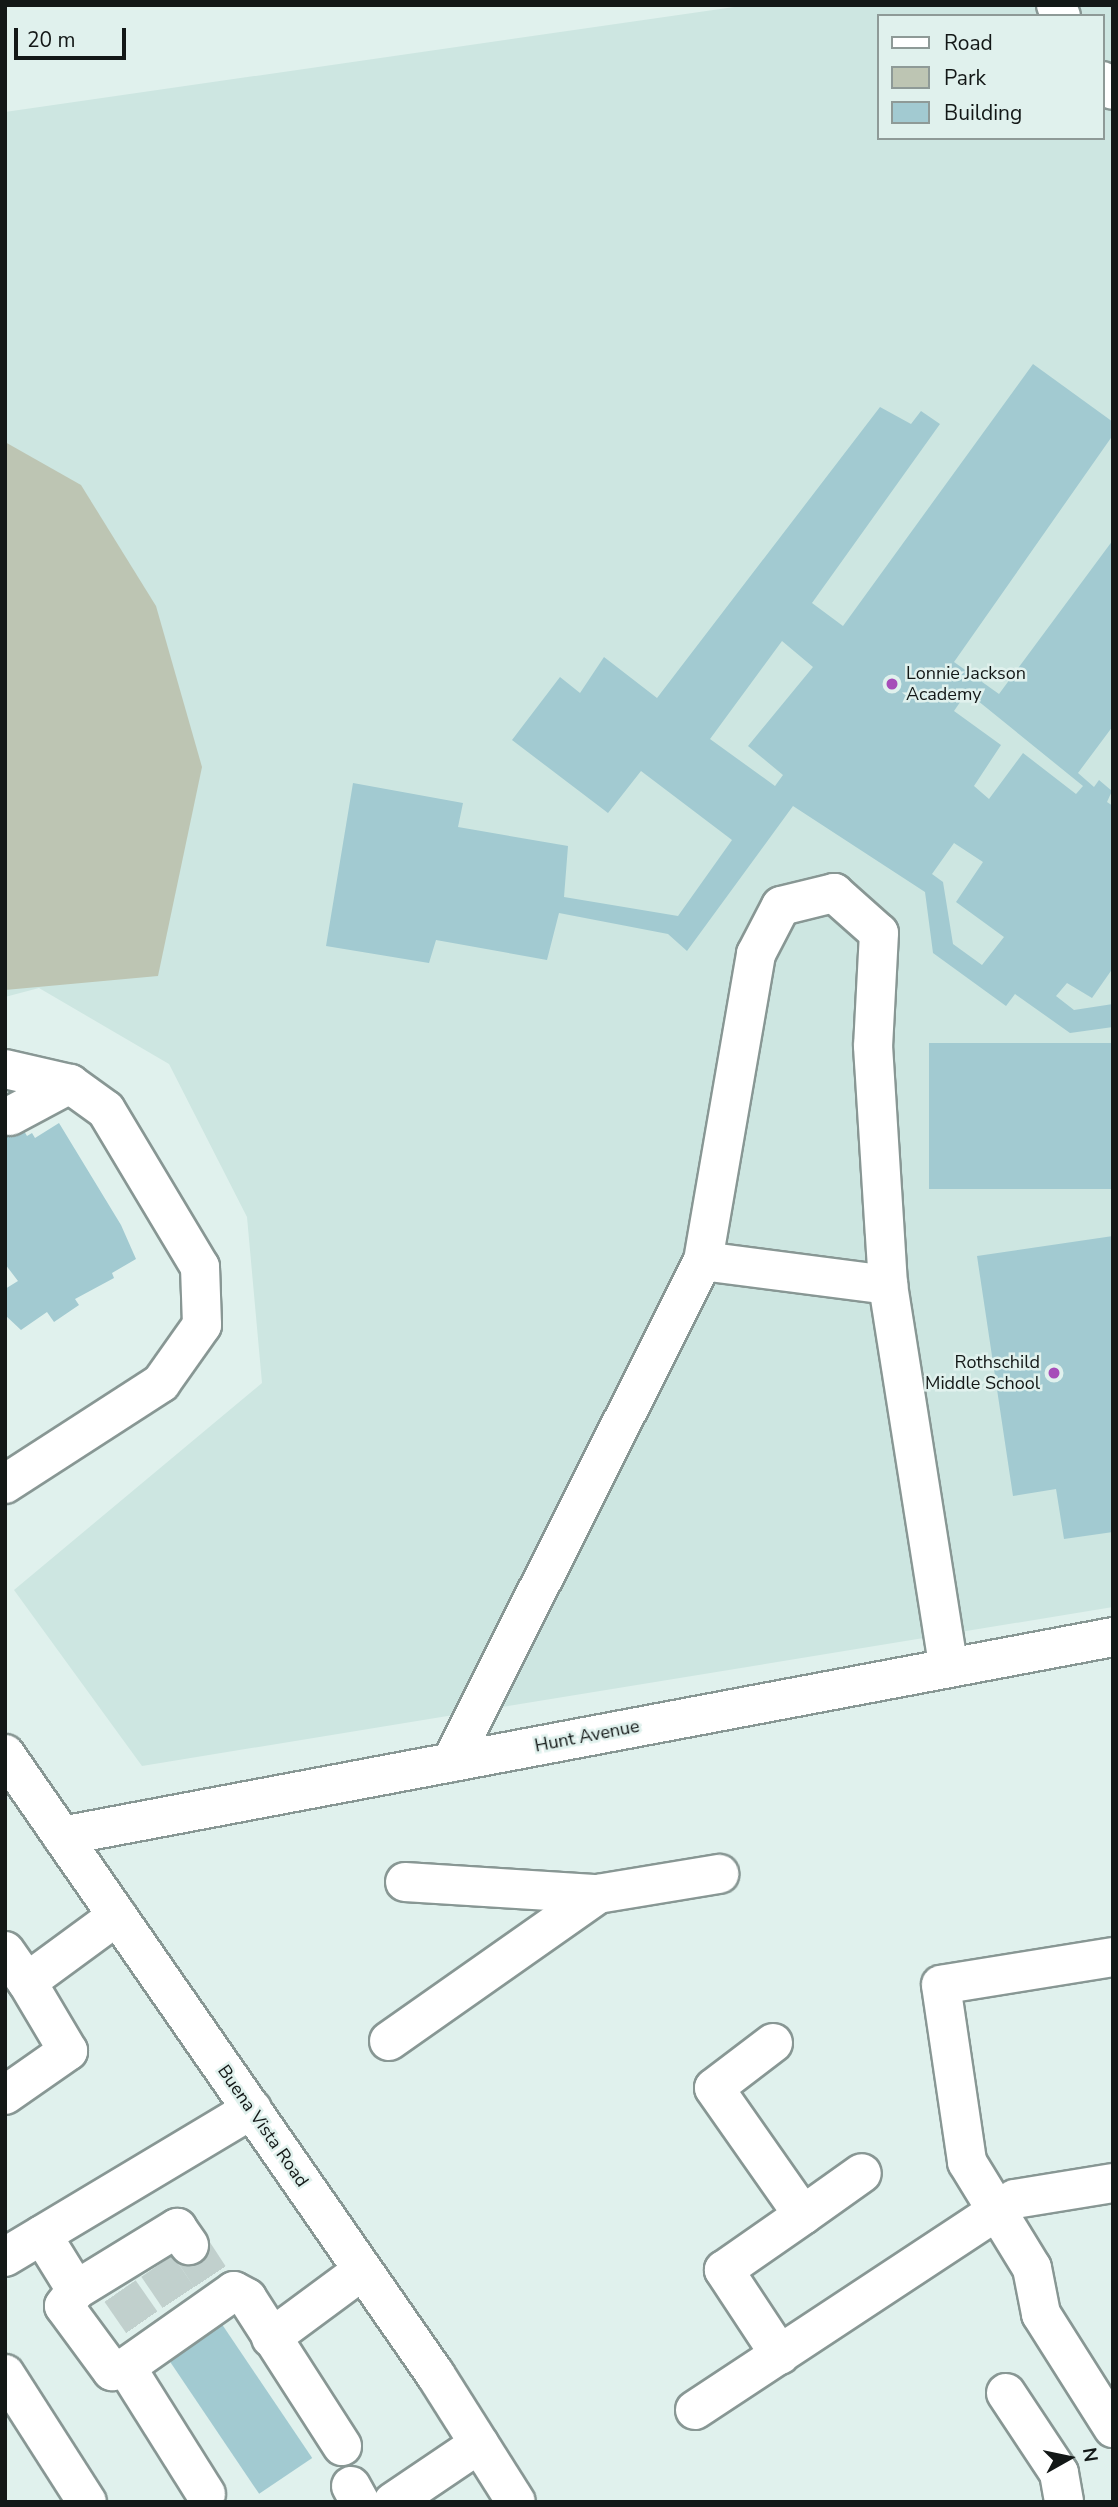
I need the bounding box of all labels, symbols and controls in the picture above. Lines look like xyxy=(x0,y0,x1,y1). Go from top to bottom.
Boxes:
scale bar xyxy=(18,14,130,58)
legend xyxy=(876,14,1104,140)
text: 20 m xyxy=(27,26,76,54)
text: Road xyxy=(944,29,993,57)
text: Park xyxy=(944,64,986,92)
text: Building xyxy=(944,99,1022,127)
place label: Lonnie Jackson Academy xyxy=(906,663,1026,706)
marker: Lonnie Jackson Academy xyxy=(884,676,900,692)
place label: Rothschild Middle School xyxy=(925,1352,1040,1394)
marker: Rothschild Middle School xyxy=(1046,1365,1062,1381)
street label: Hunt Avenue xyxy=(533,1715,641,1757)
street label: Buena Vista Road xyxy=(213,2061,313,2191)
north arrow xyxy=(1034,2423,1104,2493)
text: N xyxy=(1076,2446,1104,2464)

